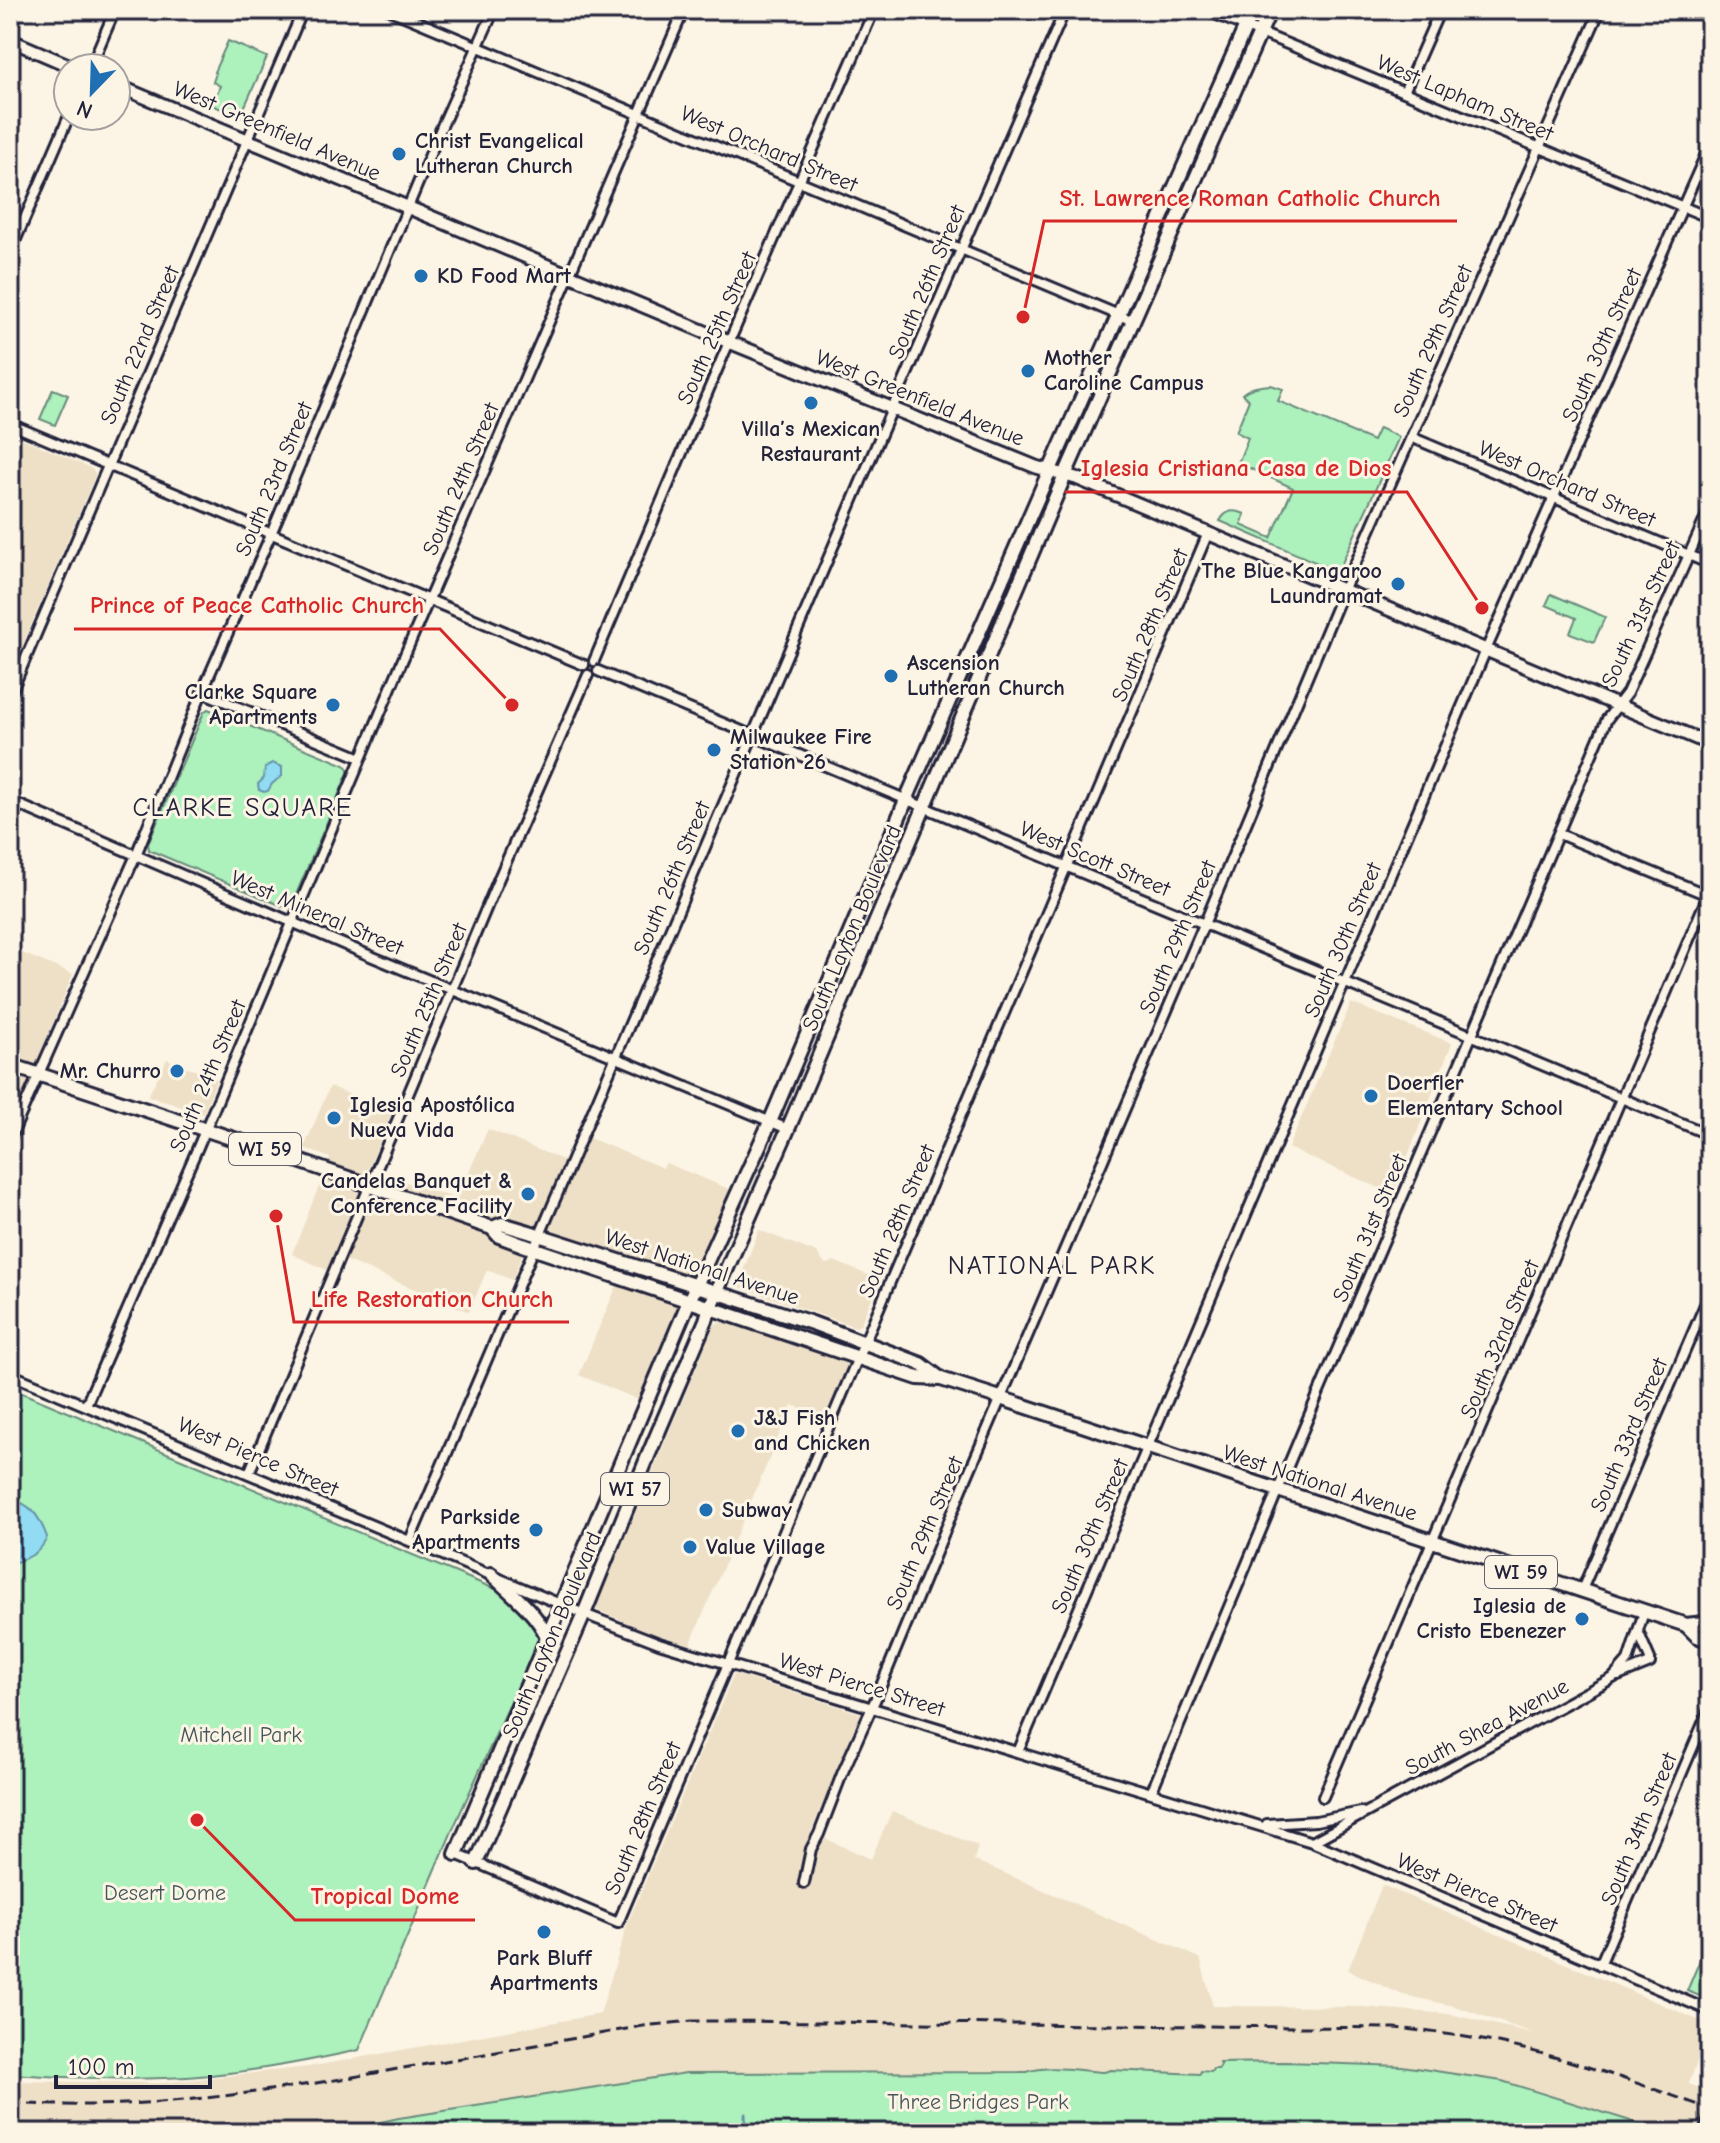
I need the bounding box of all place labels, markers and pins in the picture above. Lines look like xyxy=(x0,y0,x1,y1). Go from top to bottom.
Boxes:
place label: Christ Evangelical Lutheran Church xyxy=(415,128,584,179)
marker: Christ Evangelical Lutheran Church xyxy=(390,145,408,163)
callout: St. Lawrence Roman Catholic Church xyxy=(1044,173,1457,221)
place label: KD Food Mart xyxy=(437,263,572,289)
marker: KD Food Mart xyxy=(412,267,430,285)
place label: Mother Caroline Campus xyxy=(1044,345,1204,396)
marker: Mother Caroline Campus xyxy=(1019,362,1037,380)
marker: Villa’s Mexican Restaurant xyxy=(802,394,820,412)
place label: Villa’s Mexican Restaurant xyxy=(742,416,880,467)
callout: Iglesia Cristiana Casa de Dios xyxy=(1065,444,1407,492)
place label: The Blue Kangaroo Laundramat xyxy=(1202,558,1383,609)
marker: The Blue Kangaroo Laundramat xyxy=(1389,575,1407,593)
callout: Prince of Peace Catholic Church xyxy=(74,581,440,629)
place label: Ascension Lutheran Church xyxy=(907,650,1065,701)
marker: Ascension Lutheran Church xyxy=(882,667,900,685)
place label: Clarke Square Apartments xyxy=(185,679,317,730)
marker: Clarke Square Apartments xyxy=(324,696,342,714)
place label: Milwaukee Fire Station 26 xyxy=(730,724,872,775)
marker: Milwaukee Fire Station 26 xyxy=(705,741,723,759)
place label: Mr. Churro xyxy=(60,1058,161,1084)
marker: Mr. Churro xyxy=(168,1062,186,1080)
place label: Doerfler Elementary School xyxy=(1387,1070,1563,1121)
marker: Doerfler Elementary School xyxy=(1362,1087,1380,1105)
place label: Iglesia Apostólica Nueva Vida xyxy=(350,1092,515,1143)
marker: Iglesia Apostólica Nueva Vida xyxy=(325,1109,343,1127)
place label: Candelas Banquet & Conference Facility xyxy=(321,1168,513,1219)
marker: Candelas Banquet & Conference Facility xyxy=(519,1185,537,1203)
callout: Life Restoration Church xyxy=(294,1274,569,1322)
place label: J&J Fish and Chicken xyxy=(754,1405,870,1456)
marker: J&J Fish and Chicken xyxy=(729,1422,747,1440)
place label: Subway xyxy=(722,1497,793,1523)
marker: Subway xyxy=(697,1501,715,1519)
place label: Parkside Apartments xyxy=(412,1504,520,1555)
marker: Parkside Apartments xyxy=(527,1521,545,1539)
place label: Value Village xyxy=(706,1534,825,1560)
marker: Value Village xyxy=(681,1538,699,1556)
place label: Iglesia de Cristo Ebenezer xyxy=(1416,1593,1566,1644)
marker: Iglesia de Cristo Ebenezer xyxy=(1573,1610,1591,1628)
callout: Tropical Dome xyxy=(295,1872,475,1920)
marker: Park Bluff Apartments xyxy=(535,1923,553,1941)
place label: Park Bluff Apartments xyxy=(490,1945,598,1996)

